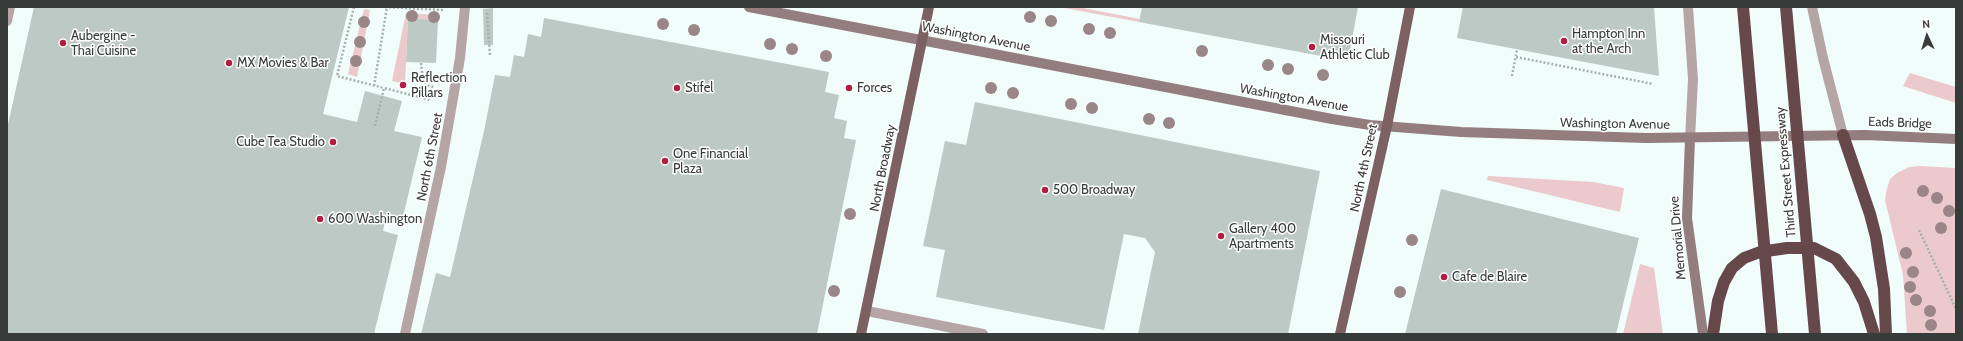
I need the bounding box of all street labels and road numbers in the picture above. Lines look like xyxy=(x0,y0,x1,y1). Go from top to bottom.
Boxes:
street label: Washington Avenue xyxy=(921,19,1031,55)
street label: Washington Avenue xyxy=(1239,81,1349,115)
street label: Third Street Expressway xyxy=(1773,106,1799,238)
street label: North 6th Street xyxy=(414,111,446,203)
street label: Eads Bridge xyxy=(1868,114,1932,132)
street label: Washington Avenue xyxy=(1560,115,1670,133)
street label: North 4th Street xyxy=(1347,122,1381,214)
street label: North Broadway xyxy=(867,123,899,213)
street label: Memorial Drive xyxy=(1667,196,1689,280)

